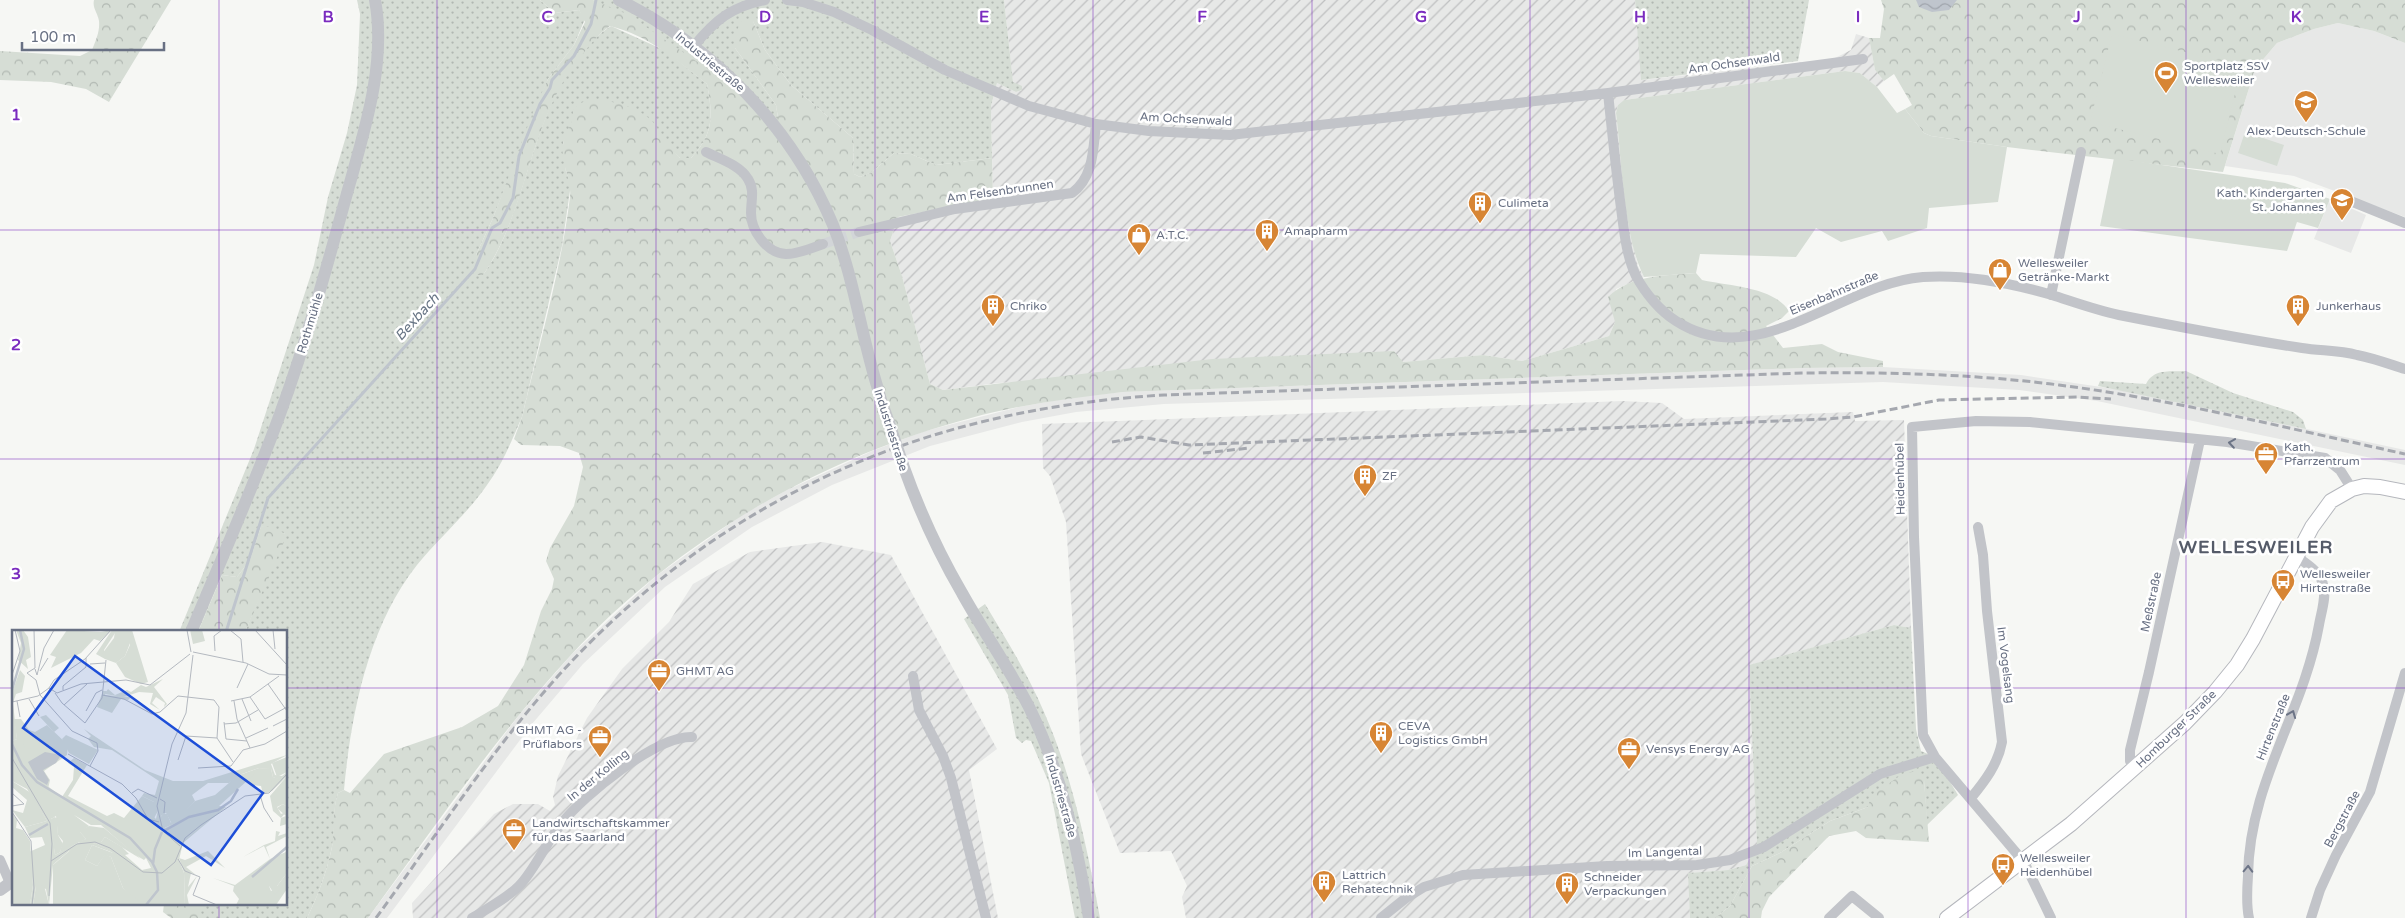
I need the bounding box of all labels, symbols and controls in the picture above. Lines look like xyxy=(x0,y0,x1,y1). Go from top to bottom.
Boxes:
text: B xyxy=(322,7,334,27)
text: C xyxy=(541,7,553,27)
text: D xyxy=(759,7,771,27)
text: E xyxy=(979,7,989,27)
text: F xyxy=(1197,7,1207,27)
text: G xyxy=(1415,7,1427,27)
text: H xyxy=(1634,7,1646,27)
text: I xyxy=(1856,7,1860,27)
text: J xyxy=(2072,7,2081,27)
text: K xyxy=(2291,7,2302,27)
scale bar xyxy=(22,20,165,52)
text: 100 m xyxy=(30,28,76,46)
street label: Industriestraße xyxy=(673,29,748,95)
street label: Am Ochsenwald xyxy=(1687,50,1781,76)
place label: Sportplatz SSV Wellesweiler xyxy=(2184,59,2270,87)
sports icon: Sportplatz SSV Wellesweiler xyxy=(2153,60,2179,94)
school or university icon: Alex-Deutsch-Schule xyxy=(2293,89,2319,123)
text: 1 xyxy=(11,105,21,125)
street label: Am Ochsenwald xyxy=(1139,110,1233,128)
place label: Alex-Deutsch-Schule xyxy=(2246,124,2366,138)
street label: Am Felsenbrunnen xyxy=(946,177,1054,205)
place label: Kath. Kindergarten St. Johannes xyxy=(2217,186,2324,214)
school or university icon: Kath. Kindergarten St. Johannes xyxy=(2329,187,2355,221)
building icon: Culimeta xyxy=(1467,190,1493,224)
place label: Culimeta xyxy=(1498,196,1549,210)
building icon: Amapharm xyxy=(1254,218,1280,252)
shop icon: A.T.C. xyxy=(1126,222,1152,256)
place label: Amapharm xyxy=(1284,224,1348,238)
place label: A.T.C. xyxy=(1156,228,1188,242)
place label: Wellesweiler Getränke-Markt xyxy=(2018,256,2110,284)
shop icon: Wellesweiler Getränke-Markt xyxy=(1987,257,2013,291)
street label: Eisenbahnstraße xyxy=(1787,268,1881,318)
water label: Bexbach xyxy=(391,290,443,344)
street label: Rothmühle xyxy=(294,291,326,355)
building icon: Chriko xyxy=(980,293,1006,327)
building icon: Junkerhaus xyxy=(2285,293,2311,327)
place label: Chriko xyxy=(1010,299,1047,313)
place label: Junkerhaus xyxy=(2316,299,2381,313)
text: 2 xyxy=(11,335,21,355)
street label: Industriestraße xyxy=(871,387,911,473)
one-way arrow xyxy=(2227,438,2235,449)
place label: Kath. Pfarrzentrum xyxy=(2284,440,2360,468)
office icon: Kath. Pfarrzentrum xyxy=(2253,441,2279,475)
street label: Heidenhübel xyxy=(1892,443,1908,515)
building icon: ZF xyxy=(1352,463,1378,497)
place label: ZF xyxy=(1382,469,1397,483)
district label: WELLESWEILER xyxy=(2179,536,2333,558)
text: 3 xyxy=(11,564,21,584)
place label: Wellesweiler Hirtenstraße xyxy=(2300,567,2371,595)
bus stop icon: Wellesweiler Hirtenstraße xyxy=(2270,568,2296,602)
street label: Meßstraße xyxy=(2138,570,2164,633)
street label: Im Vogelsang xyxy=(1994,626,2018,704)
inset map xyxy=(12,630,288,906)
office icon: GHMT AG xyxy=(646,658,672,692)
place label: GHMT AG xyxy=(676,664,734,678)
street label: Homburger Straße xyxy=(2133,687,2219,771)
street label: Hirtenstraße xyxy=(2253,691,2293,762)
one-way arrow xyxy=(2286,710,2296,719)
place label: CEVA Logistics GmbH xyxy=(1398,719,1488,747)
building icon: CEVA Logistics GmbH xyxy=(1368,720,1394,754)
place label: GHMT AG - Prüflabors xyxy=(516,723,582,751)
office icon: GHMT AG - Prüflabors xyxy=(587,724,613,758)
office icon: Vensys Energy AG xyxy=(1616,736,1642,770)
place label: Vensys Energy AG xyxy=(1646,742,1750,756)
street label: In der Kolling xyxy=(564,746,632,804)
street label: Industriestraße xyxy=(1042,753,1080,839)
street label: Bergstraße xyxy=(2321,788,2363,850)
place label: Landwirtschaftskammer für das Saarland xyxy=(532,816,670,844)
office icon: Landwirtschaftskammer für das Saarland xyxy=(501,817,527,851)
street label: Im Langental xyxy=(1628,844,1702,860)
place label: Wellesweiler Heidenhübel xyxy=(2020,851,2092,879)
bus stop icon: Wellesweiler Heidenhübel xyxy=(1990,852,2016,886)
one-way arrow xyxy=(2243,865,2253,873)
place label: Lattrich Rehatechnik xyxy=(1342,868,1414,896)
building icon: Lattrich Rehatechnik xyxy=(1311,869,1337,903)
place label: Schneider Verpackungen xyxy=(1584,870,1667,898)
building icon: Schneider Verpackungen xyxy=(1554,871,1580,905)

